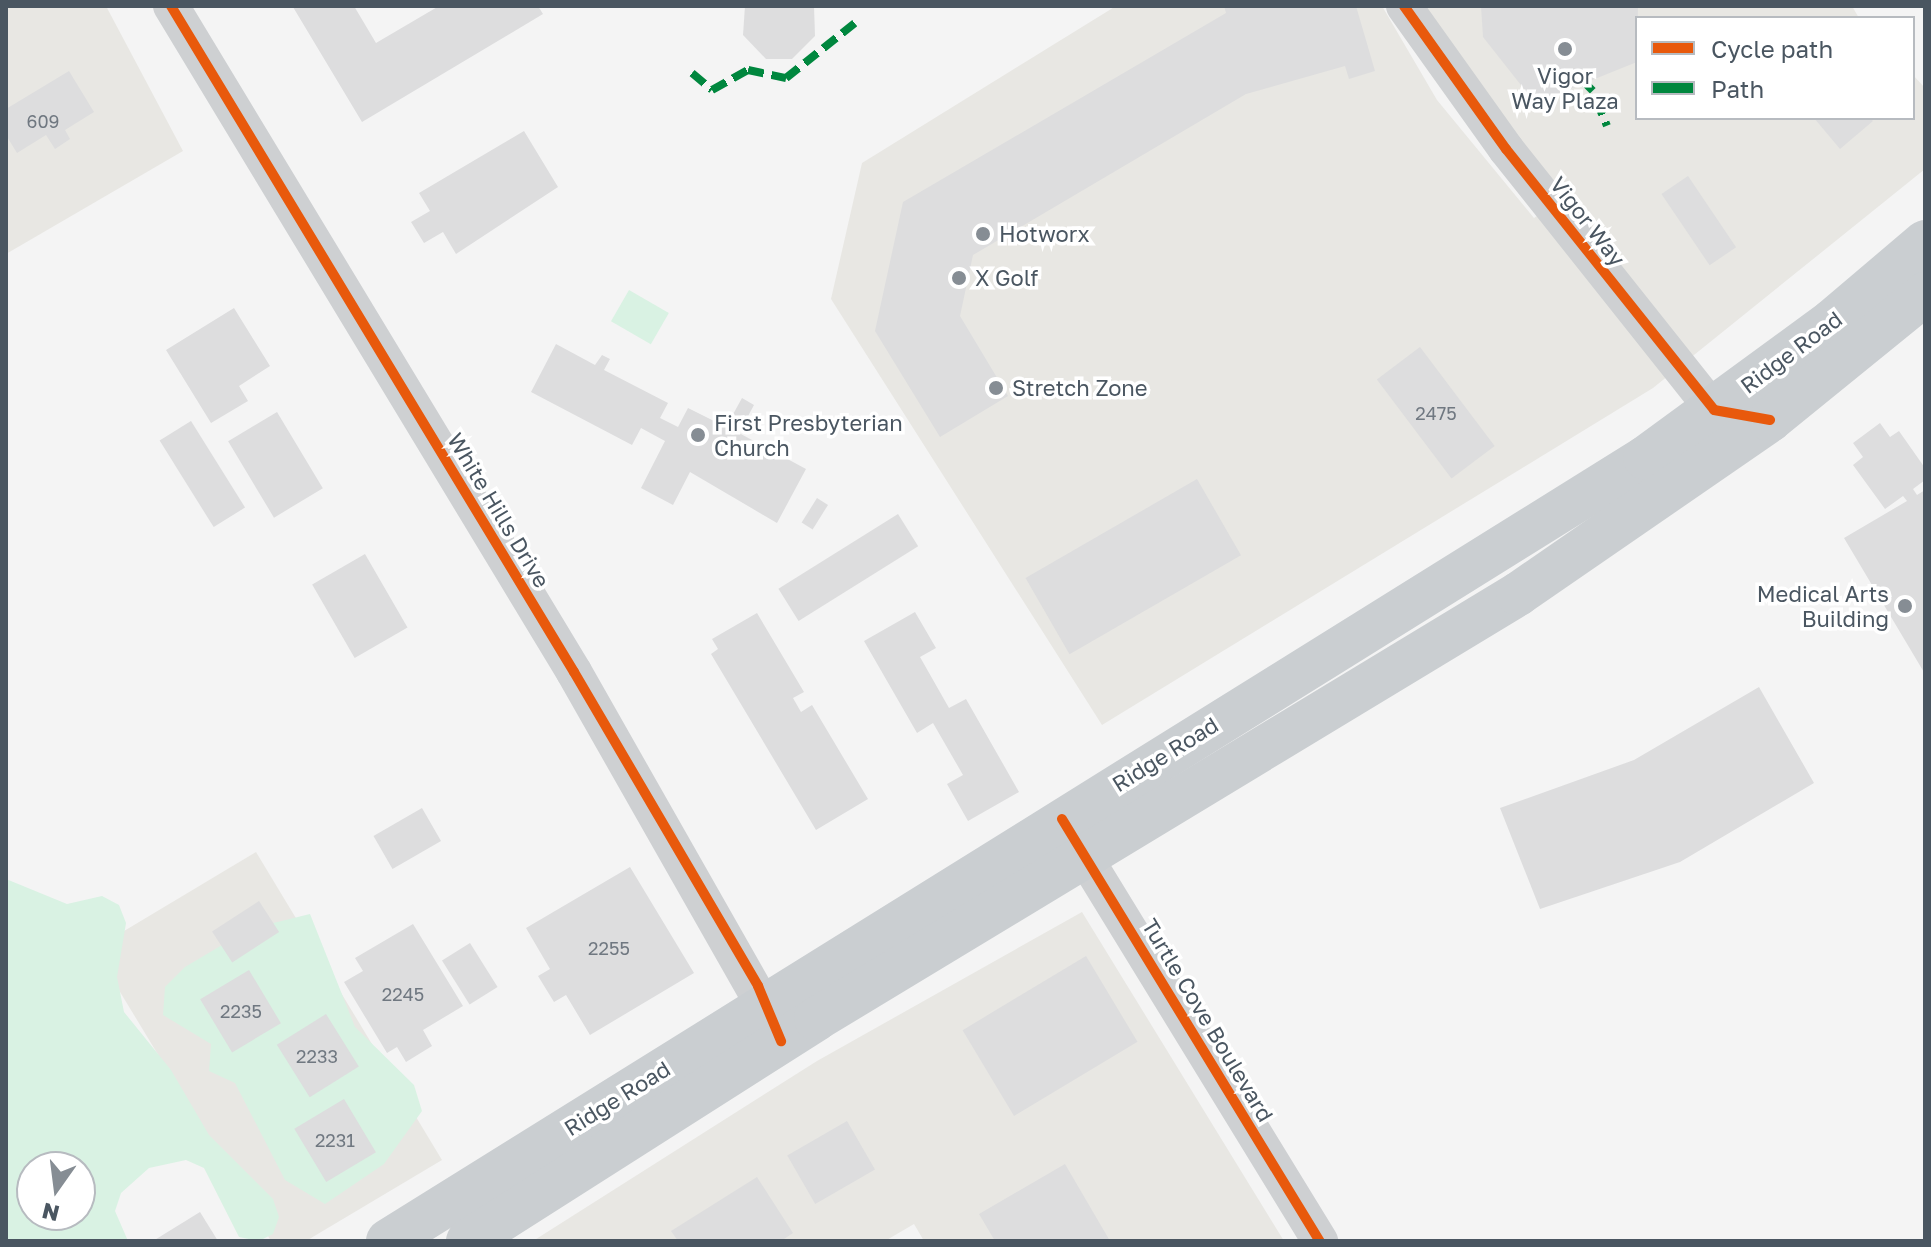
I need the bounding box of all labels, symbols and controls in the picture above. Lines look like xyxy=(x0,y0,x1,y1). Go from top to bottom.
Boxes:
legend xyxy=(1635,16,1915,120)
text: Cycle path xyxy=(1711,34,1833,63)
marker: Vigor Way Plaza xyxy=(1556,40,1574,58)
place label: Vigor Way Plaza xyxy=(1511,62,1619,114)
text: Path xyxy=(1711,74,1764,103)
house number: 609 xyxy=(27,110,59,132)
street label: Vigor Way xyxy=(1545,171,1631,271)
place label: Hotworx xyxy=(999,221,1090,247)
marker: Hotworx xyxy=(974,225,992,243)
place label: X Golf xyxy=(975,265,1038,291)
marker: X Golf xyxy=(950,269,968,287)
street label: Ridge Road xyxy=(1735,305,1847,399)
place label: Stretch Zone xyxy=(1012,375,1148,401)
marker: Stretch Zone xyxy=(987,379,1005,397)
house number: 2475 xyxy=(1415,402,1457,424)
place label: First Presbyterian Church xyxy=(714,409,903,460)
marker: First Presbyterian Church xyxy=(689,426,707,444)
street label: White Hills Drive xyxy=(442,428,556,592)
place label: Medical Arts Building xyxy=(1757,580,1889,632)
marker: Medical Arts Building xyxy=(1896,597,1914,615)
street label: Ridge Road xyxy=(1107,711,1223,797)
street label: Turtle Cove Boulevard xyxy=(1137,914,1279,1126)
house number: 2255 xyxy=(588,937,630,959)
house number: 2245 xyxy=(382,983,424,1005)
house number: 2235 xyxy=(220,1000,262,1022)
house number: 2233 xyxy=(296,1045,338,1067)
street label: Ridge Road xyxy=(559,1055,675,1141)
house number: 2231 xyxy=(315,1129,355,1151)
north arrow xyxy=(16,1151,96,1231)
text: N xyxy=(39,1198,62,1228)

